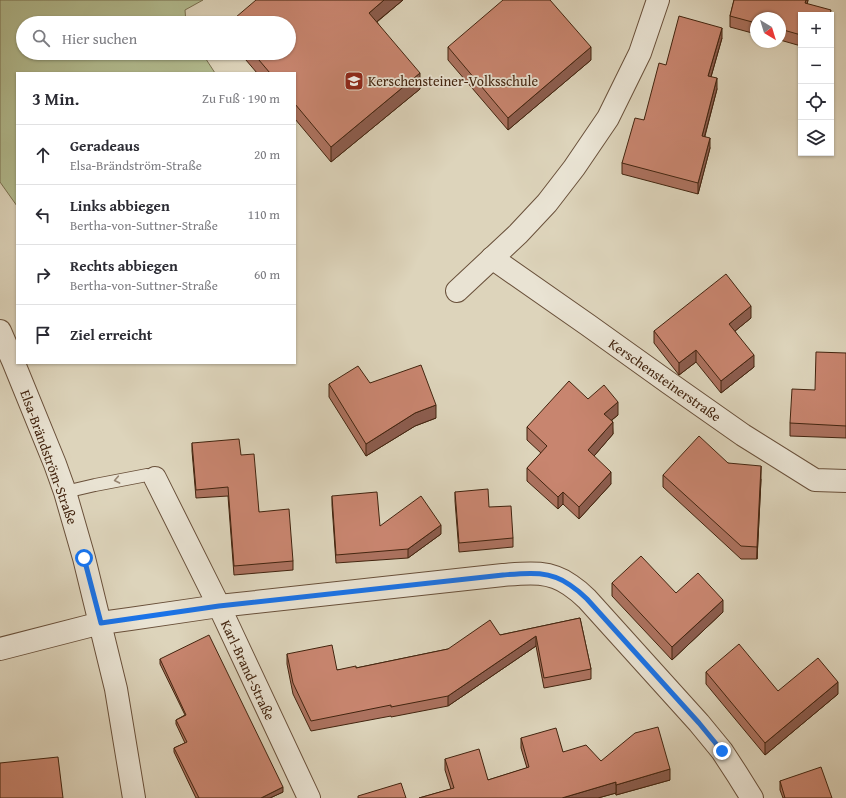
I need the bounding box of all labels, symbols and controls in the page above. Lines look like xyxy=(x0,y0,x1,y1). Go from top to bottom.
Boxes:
north arrow xyxy=(750,12,786,48)
map controls xyxy=(798,12,834,156)
button: + xyxy=(798,12,834,48)
search box xyxy=(16,16,296,60)
icon: search xyxy=(30,27,52,49)
text: Hier suchen xyxy=(62,28,137,49)
button: − xyxy=(798,48,834,84)
school or university icon: Kerschensteiner-Volksschule xyxy=(343,70,365,92)
place label: Kerschensteiner-Volksschule xyxy=(368,71,538,91)
button: locate xyxy=(798,84,834,120)
text: 3 Min. xyxy=(32,86,79,111)
text: Zu Fuß · 190 m xyxy=(202,89,280,108)
button: layers xyxy=(798,120,834,156)
text: Geradeaus xyxy=(70,135,140,156)
icon: ahead xyxy=(32,144,54,166)
text: 20 m xyxy=(254,145,280,164)
text: Elsa-Brändström-Straße xyxy=(70,156,202,175)
text: Links abbiegen xyxy=(70,195,170,216)
icon: left xyxy=(32,204,54,226)
text: 110 m xyxy=(248,205,280,224)
text: Bertha-von-Suttner-Straße xyxy=(70,216,218,235)
text: Rechts abbiegen xyxy=(70,255,178,276)
icon: right xyxy=(32,264,54,286)
text: 60 m xyxy=(254,265,280,284)
text: Bertha-von-Suttner-Straße xyxy=(70,276,218,295)
icon: arrive xyxy=(32,324,54,346)
text: Ziel erreicht xyxy=(70,324,152,345)
street label: Kerschensteinerstraße xyxy=(605,334,726,427)
street label: Elsa-Brändström-Straße xyxy=(15,387,83,528)
one-way arrow xyxy=(114,476,121,484)
route start xyxy=(75,549,93,567)
street label: Karl-Brand-Straße xyxy=(216,617,280,724)
route end xyxy=(713,742,731,760)

